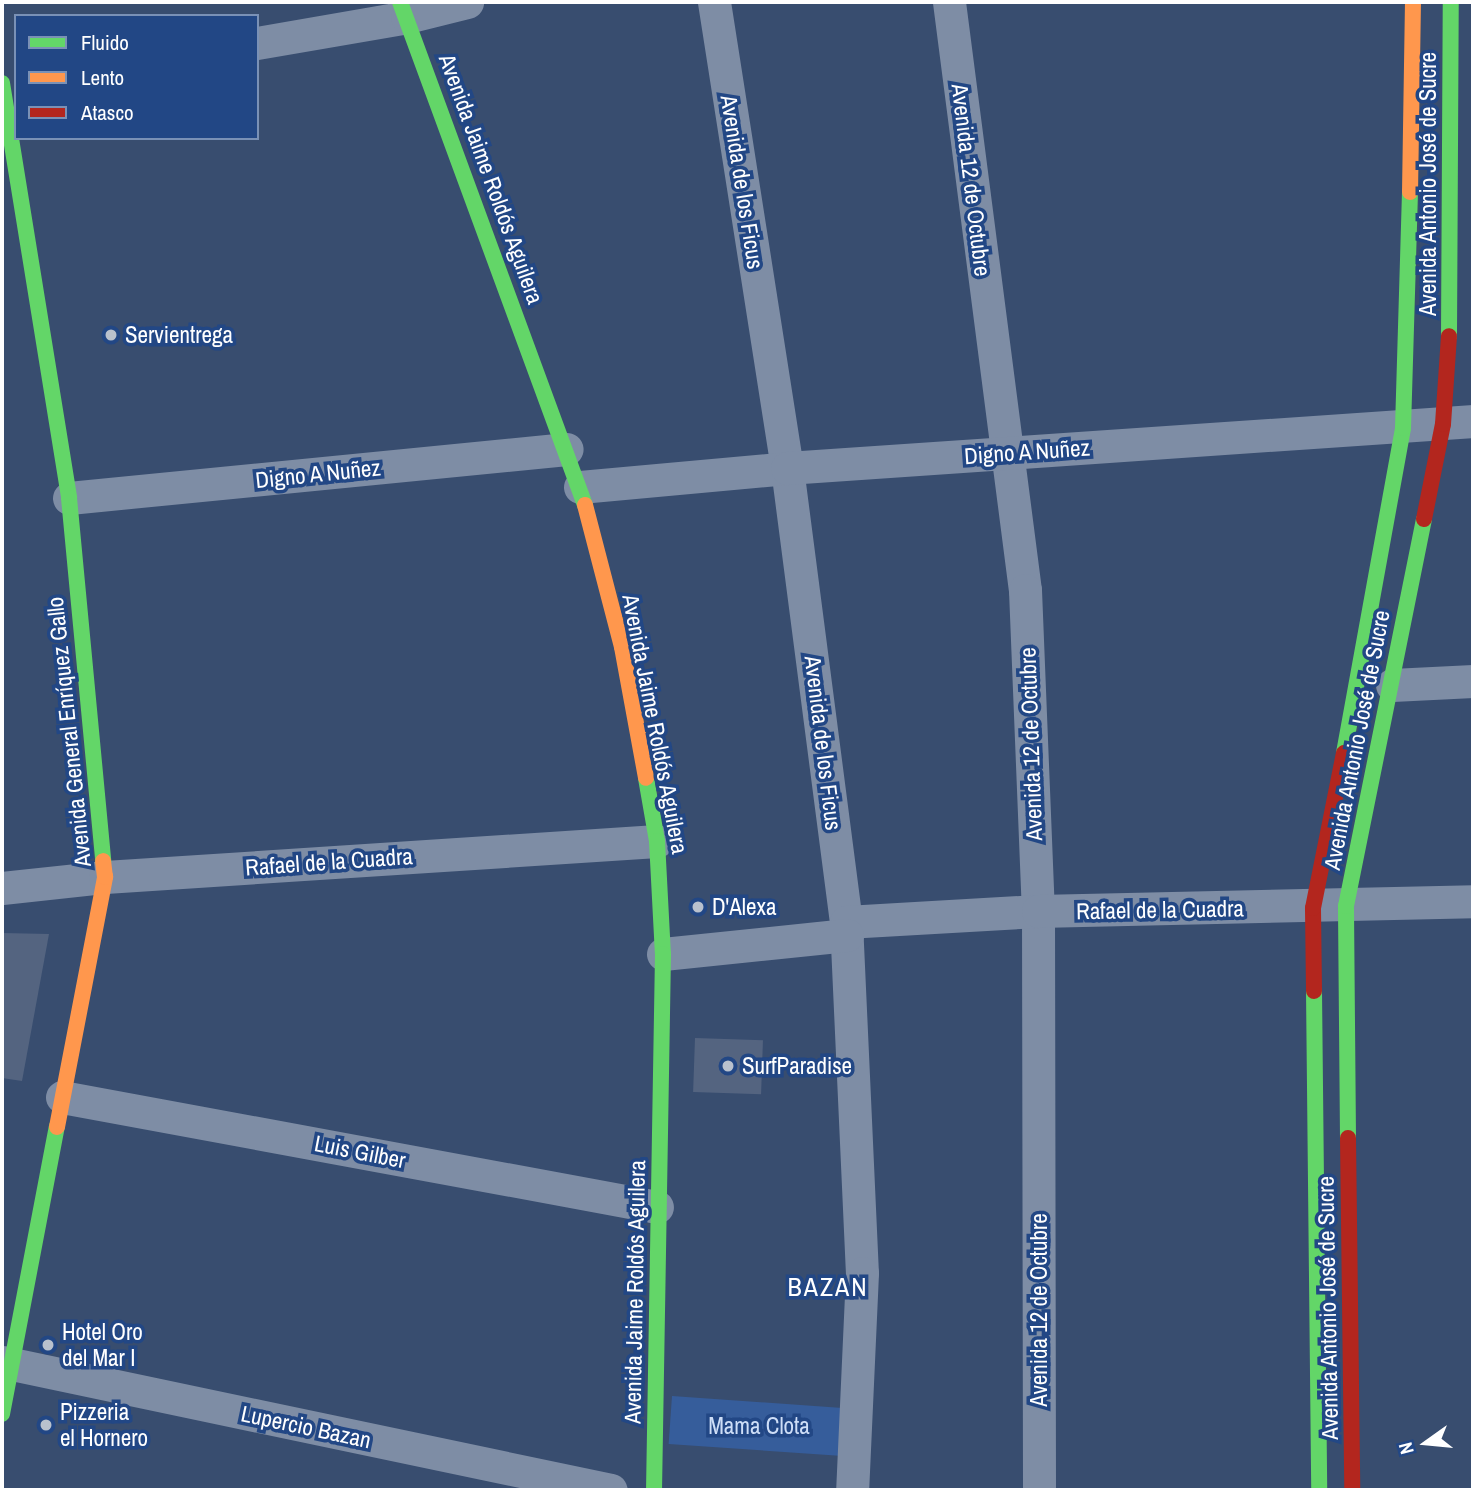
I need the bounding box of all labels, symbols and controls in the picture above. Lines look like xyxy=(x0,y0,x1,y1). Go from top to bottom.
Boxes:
legend xyxy=(14,14,259,140)
text: Fluido xyxy=(81,28,129,57)
street label: Avenida Jaime Roldós Aguilera xyxy=(433,50,549,308)
street label: Avenida Antonio José de Sucre xyxy=(1414,52,1442,316)
text: Lento xyxy=(81,63,124,92)
street label: Avenida 12 de Octubre xyxy=(946,82,996,278)
street label: Avenida de los Ficus xyxy=(715,93,769,271)
text: Atasco xyxy=(81,98,134,127)
place label: Servientrega xyxy=(125,321,233,349)
marker: Servientrega xyxy=(103,327,119,343)
street label: Digno A Nuñez xyxy=(962,434,1092,470)
street label: Digno A Nuñez xyxy=(253,454,383,494)
street label: Avenida Jaime Roldós Aguilera xyxy=(616,591,694,857)
street label: Avenida General Enríquez Gallo xyxy=(41,596,97,868)
street label: Avenida Antonio José de Sucre xyxy=(1318,607,1396,873)
street label: Avenida 12 de Octubre xyxy=(1014,647,1048,841)
street label: Avenida de los Ficus xyxy=(799,654,847,832)
street label: Rafael de la Cuadra xyxy=(244,842,414,882)
place label: D'Alexa xyxy=(712,893,776,921)
street label: Rafael de la Cuadra xyxy=(1076,895,1244,925)
marker: D'Alexa xyxy=(690,899,706,915)
place label: SurfParadise xyxy=(742,1052,852,1080)
marker: SurfParadise xyxy=(720,1058,736,1074)
street label: Luis Gilber xyxy=(312,1130,408,1174)
street label: Avenida Jaime Roldós Aguilera xyxy=(619,1159,651,1425)
street label: Avenida Antonio José de Sucre xyxy=(1312,1175,1344,1441)
street label: Avenida 12 de Octubre xyxy=(1025,1213,1053,1407)
district label: BAZAN xyxy=(788,1271,868,1303)
place label: Hotel Oro del Mar I xyxy=(62,1318,143,1372)
marker: Hotel Oro del Mar I xyxy=(40,1337,56,1353)
place label: Pizzeria el Hornero xyxy=(60,1398,148,1452)
street label: Lupercio Bazan xyxy=(239,1400,373,1454)
north arrow xyxy=(1391,1408,1461,1478)
park label: Mama Clota xyxy=(708,1412,810,1440)
marker: Pizzeria el Hornero xyxy=(38,1417,54,1433)
text: N xyxy=(1392,1440,1420,1457)

